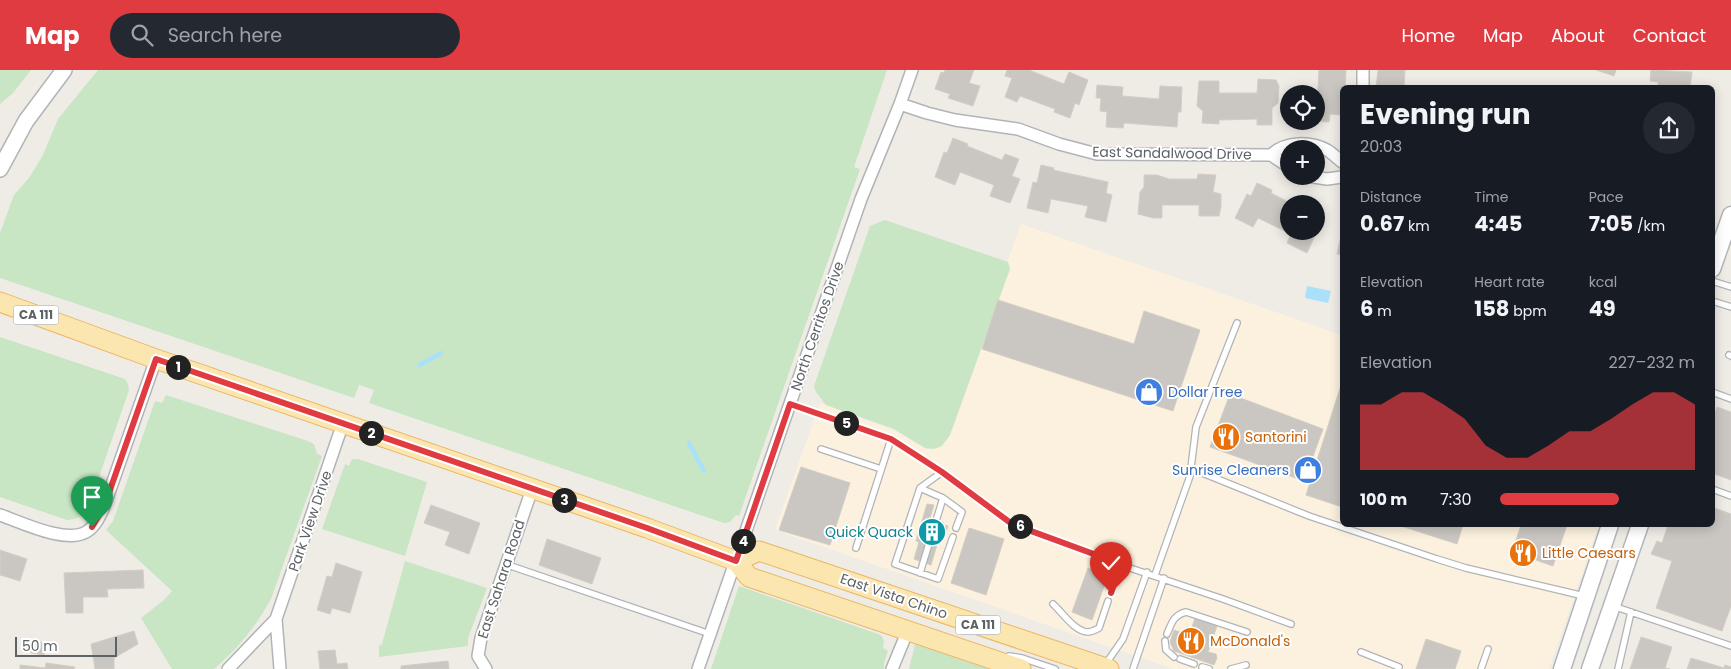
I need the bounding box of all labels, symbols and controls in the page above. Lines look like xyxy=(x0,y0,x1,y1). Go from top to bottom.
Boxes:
search box xyxy=(110,13,460,58)
text: Map xyxy=(25,19,80,52)
icon: search xyxy=(128,21,156,49)
text: Search here xyxy=(168,22,282,49)
text: Home xyxy=(1401,23,1455,48)
text: Map xyxy=(1483,23,1523,48)
text: About xyxy=(1551,23,1605,48)
text: Contact xyxy=(1633,23,1706,48)
map controls xyxy=(1280,85,1325,240)
button: locate xyxy=(1280,85,1325,130)
text: Evening run xyxy=(1360,95,1531,134)
button: share xyxy=(1643,102,1695,154)
text: 20:03 xyxy=(1360,135,1402,158)
button: + xyxy=(1280,140,1325,185)
street label: East Sandalwood Drive xyxy=(1092,142,1252,164)
text: Distance xyxy=(1360,187,1421,207)
text: Time xyxy=(1474,187,1508,207)
text: Pace xyxy=(1589,187,1623,207)
button: − xyxy=(1280,195,1325,240)
text: 0.67 xyxy=(1360,209,1404,238)
text: 4:45 xyxy=(1474,209,1522,238)
text: 7:05 xyxy=(1589,209,1633,238)
text: km xyxy=(1404,216,1430,236)
text: /km xyxy=(1633,216,1665,236)
street label: North Cerritos Drive xyxy=(786,258,849,393)
text: Elevation xyxy=(1360,272,1423,292)
text: Heart rate xyxy=(1474,272,1545,292)
text: kcal xyxy=(1589,272,1617,292)
text: 6 xyxy=(1360,294,1373,323)
text: 158 xyxy=(1474,294,1509,323)
text: 49 xyxy=(1589,294,1616,323)
text: m xyxy=(1373,301,1392,321)
text: bpm xyxy=(1509,301,1547,321)
road number: CA 111 xyxy=(14,306,58,324)
text: Elevation xyxy=(1360,351,1432,374)
text: 227–232 m xyxy=(1608,351,1695,374)
pin: 1 xyxy=(166,354,190,380)
text: 1 xyxy=(176,357,181,377)
shop icon: Dollar Tree xyxy=(1134,377,1164,407)
place label: Dollar Tree xyxy=(1168,382,1243,402)
pin: 5 xyxy=(834,410,858,436)
text: 5 xyxy=(842,413,851,433)
pin: 2 xyxy=(358,420,384,446)
restaurant icon: Santorini xyxy=(1211,422,1241,452)
text: 2 xyxy=(368,423,376,443)
place label: Santorini xyxy=(1245,427,1307,447)
shop icon: Sunrise Cleaners xyxy=(1293,455,1323,485)
place label: Sunrise Cleaners xyxy=(1172,460,1289,480)
street label: Park View Drive xyxy=(283,468,337,574)
pin xyxy=(71,476,113,527)
icon: arrive xyxy=(78,483,106,511)
pin: 3 xyxy=(552,488,576,512)
text: 100 m xyxy=(1360,488,1407,511)
text: 7:30 xyxy=(1440,488,1472,511)
text: 3 xyxy=(560,490,569,510)
pin: 6 xyxy=(1008,514,1032,538)
text: 6 xyxy=(1016,516,1025,536)
street label: East Sahara Road xyxy=(472,517,530,641)
building icon: Quick Quack xyxy=(917,517,947,547)
place label: Quick Quack xyxy=(825,522,914,542)
pin: 4 xyxy=(730,528,756,554)
text: 4 xyxy=(739,531,748,551)
restaurant icon: Little Caesars xyxy=(1508,538,1538,568)
pin xyxy=(1090,542,1132,593)
place label: Little Caesars xyxy=(1542,543,1636,563)
icon: check xyxy=(1097,549,1125,577)
street label: East Vista Chino xyxy=(838,568,950,624)
road number: CA 111 xyxy=(956,616,1000,634)
restaurant icon: McDonald's xyxy=(1176,626,1206,656)
place label: McDonald's xyxy=(1210,631,1290,651)
scale bar xyxy=(15,634,118,657)
text: 50 m xyxy=(22,636,58,656)

